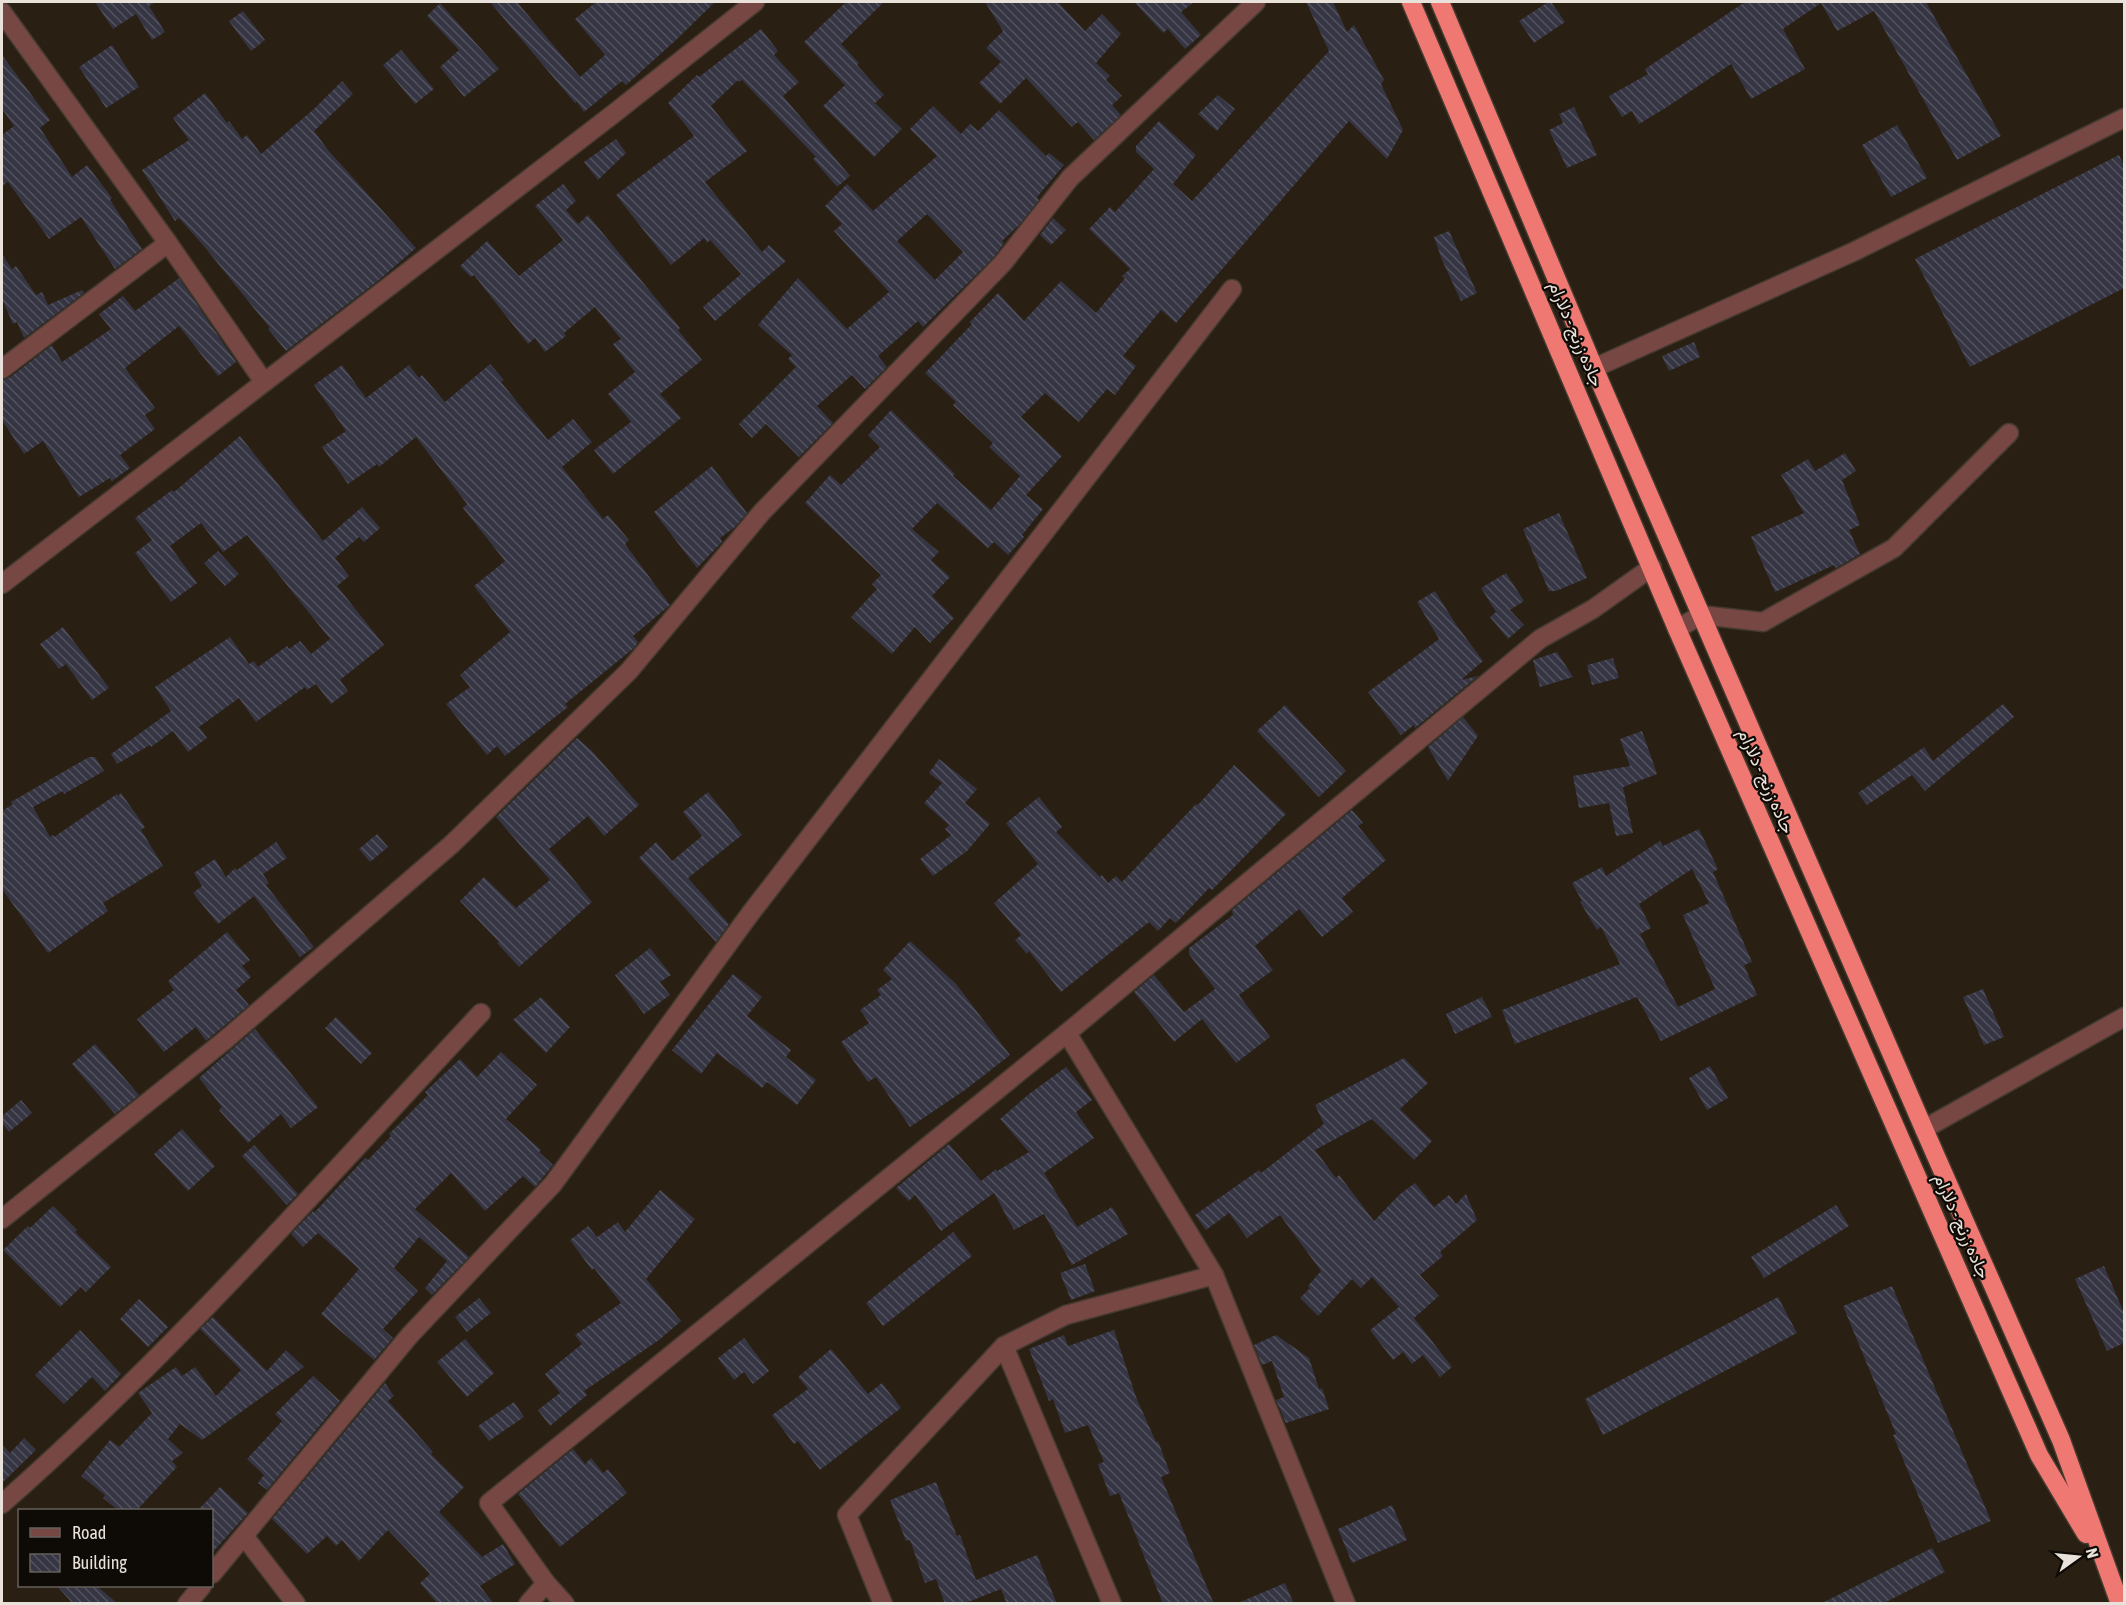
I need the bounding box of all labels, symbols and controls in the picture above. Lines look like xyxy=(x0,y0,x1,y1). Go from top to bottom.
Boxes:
street label: جاده زرنج - دلارام xyxy=(1543,278,1608,391)
street label: جاده زرنج - دلارام xyxy=(1732,725,1799,837)
street label: جاده زرنج - دلارام xyxy=(1928,1170,1995,1282)
legend xyxy=(18,1509,213,1587)
text: Road xyxy=(72,1522,106,1543)
north arrow xyxy=(2048,1527,2108,1587)
text: N xyxy=(2083,1546,2102,1560)
text: Building xyxy=(72,1552,127,1573)

